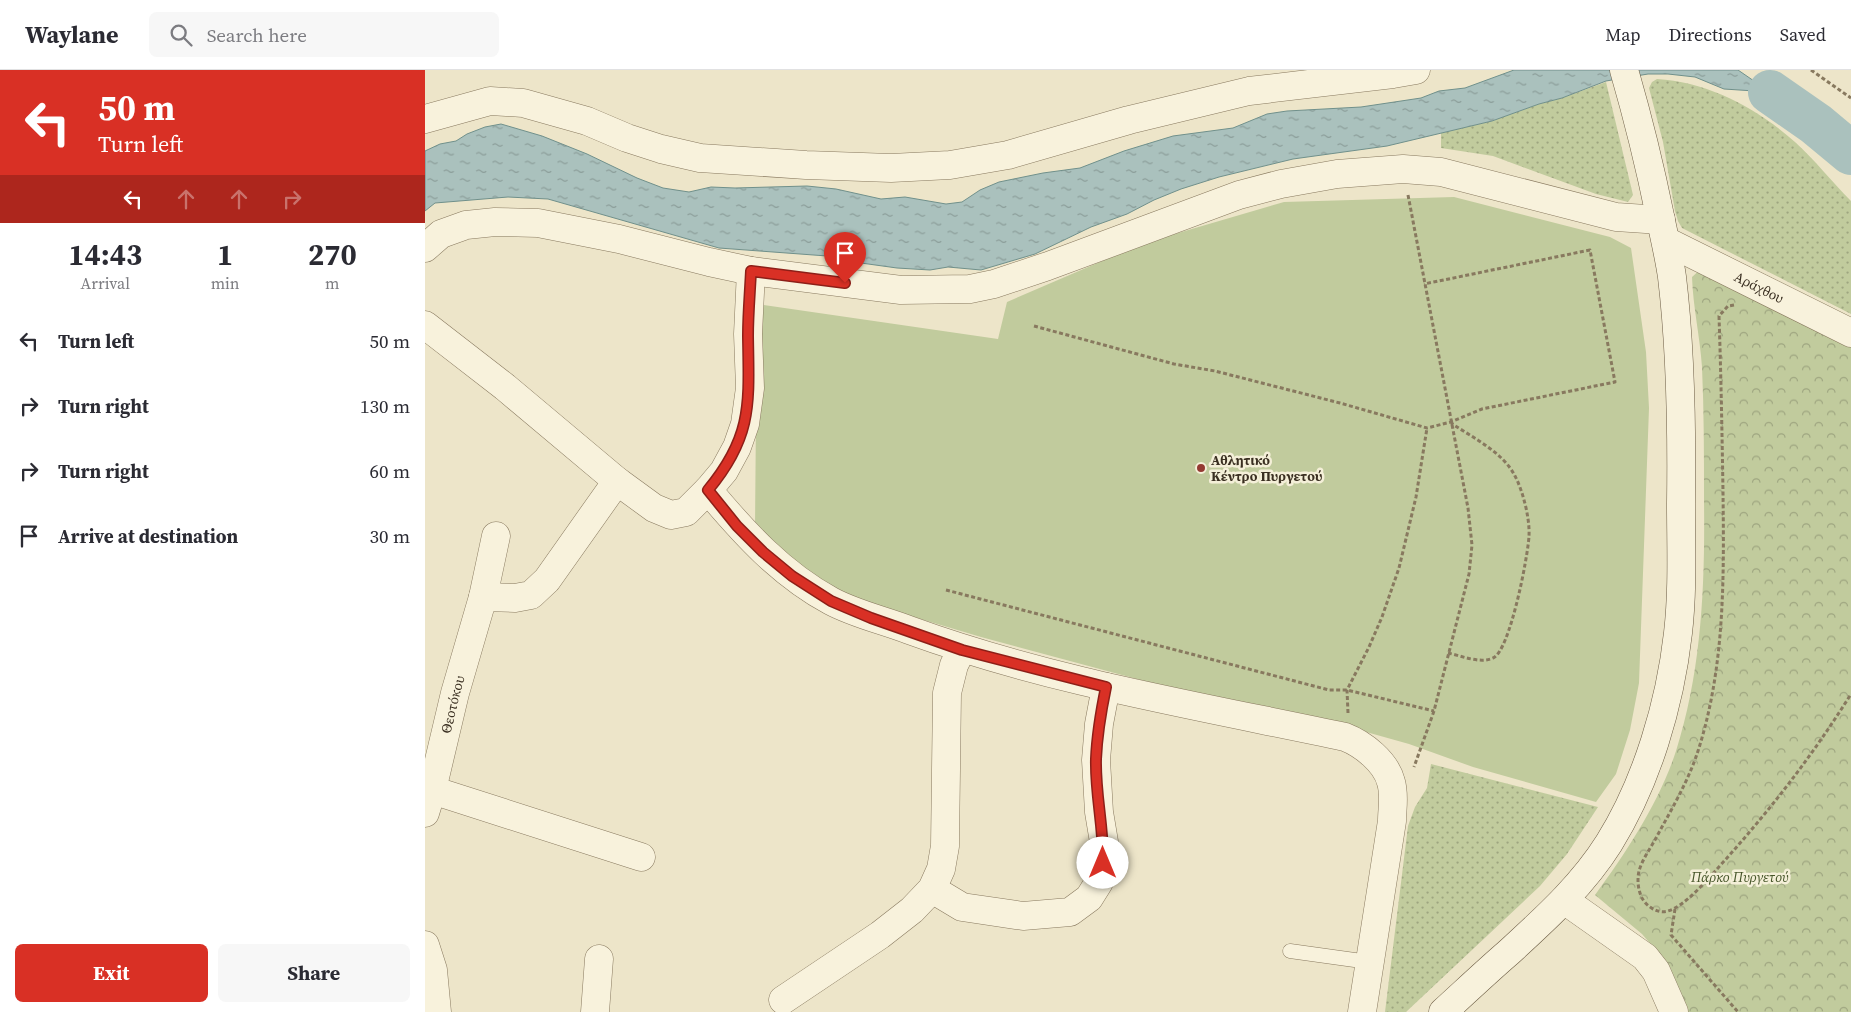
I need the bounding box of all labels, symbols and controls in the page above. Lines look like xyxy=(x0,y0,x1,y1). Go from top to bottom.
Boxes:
search box xyxy=(149,12,499,57)
text: Waylane xyxy=(25,18,119,51)
icon: search xyxy=(167,21,195,49)
text: Search here xyxy=(207,22,307,48)
text: Map xyxy=(1605,22,1641,47)
text: Directions xyxy=(1669,22,1752,47)
text: Saved xyxy=(1780,22,1826,47)
text: 50 m xyxy=(98,84,175,132)
icon: left xyxy=(15,90,80,155)
text: Turn left xyxy=(98,129,183,159)
icon: left xyxy=(119,185,147,213)
icon: ahead xyxy=(172,185,200,213)
icon: ahead xyxy=(225,185,253,213)
icon: right xyxy=(278,185,306,213)
pin xyxy=(824,232,866,283)
text: 14:43 xyxy=(68,234,142,275)
text: 1 xyxy=(217,234,233,275)
text: 270 xyxy=(308,234,357,275)
icon: arrive xyxy=(831,239,859,267)
street label: Αράχθου xyxy=(1731,267,1787,308)
text: Arrival xyxy=(81,272,130,294)
text: min xyxy=(211,272,240,294)
text: m xyxy=(325,272,339,294)
icon: left xyxy=(15,327,43,355)
text: Turn left xyxy=(58,328,134,354)
text: 50 m xyxy=(369,328,410,354)
icon: right xyxy=(15,392,43,420)
text: Turn right xyxy=(58,393,149,419)
text: 130 m xyxy=(360,393,410,419)
place label: Αθλητικό Κέντρο Πυργετού xyxy=(1211,450,1323,486)
icon: right xyxy=(15,457,43,485)
text: Turn right xyxy=(58,458,149,484)
text: 60 m xyxy=(369,458,410,484)
marker: Αθλητικό Κέντρο Πυργετού xyxy=(1195,462,1207,474)
icon: arrive xyxy=(15,522,43,550)
text: Arrive at destination xyxy=(58,523,238,549)
text: 30 m xyxy=(369,523,410,549)
street label: Θεοτόκου xyxy=(436,673,470,735)
position arrow xyxy=(1076,836,1128,888)
park label: Πάρκο Πυργετού xyxy=(1690,867,1789,887)
button: Exit xyxy=(15,944,208,1002)
button: Share xyxy=(218,944,410,1002)

